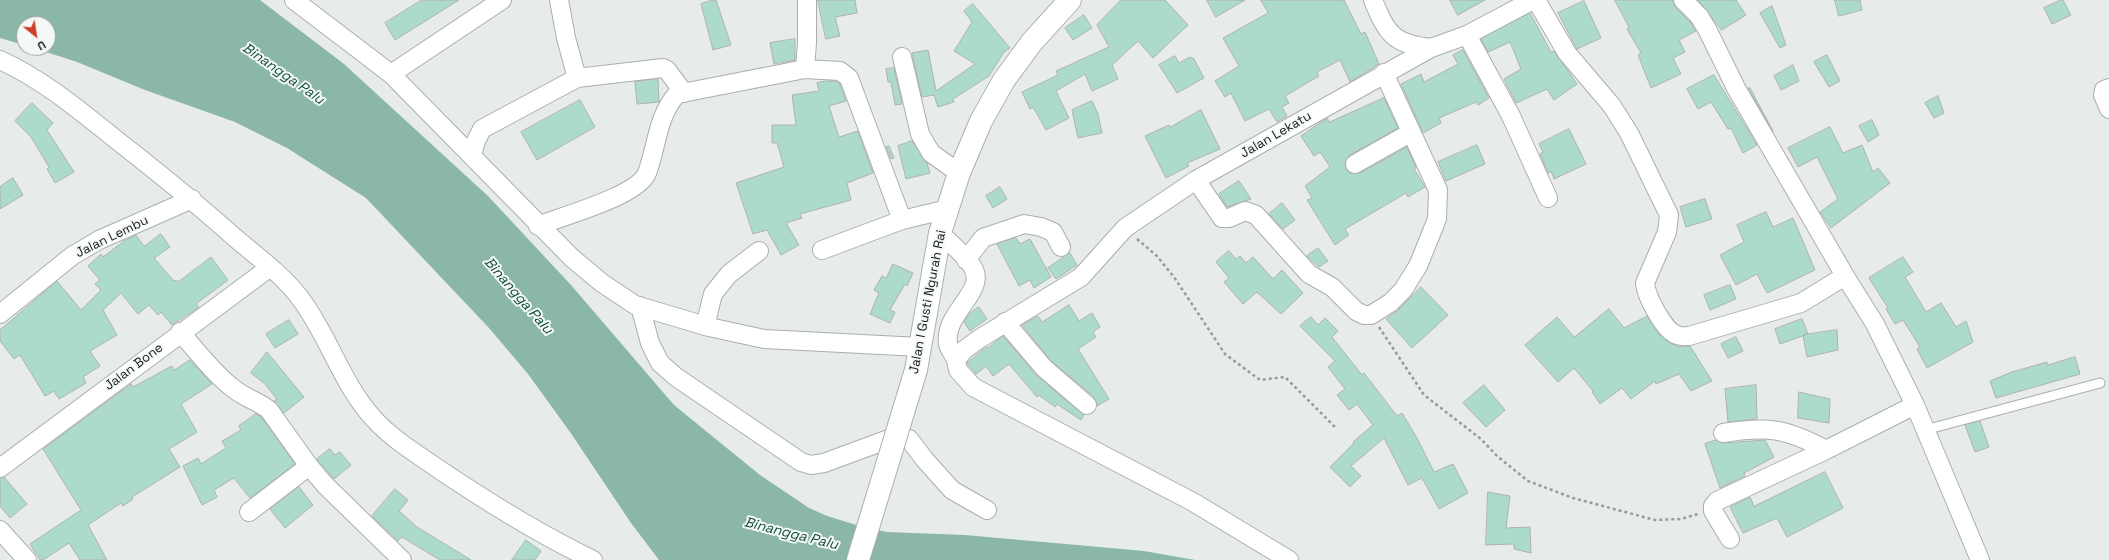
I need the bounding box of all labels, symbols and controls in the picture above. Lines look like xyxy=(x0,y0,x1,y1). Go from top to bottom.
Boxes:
north arrow xyxy=(16,16,56,56)
text: U xyxy=(35,38,48,53)
water label: Binangga Palu xyxy=(239,40,327,108)
street label: Jalan Lekatu xyxy=(1238,108,1314,162)
street label: Jalan Lembu xyxy=(73,213,151,261)
street label: Jalan I Gusti Ngurah Rai xyxy=(906,229,950,375)
water label: Binangga Palu xyxy=(480,254,556,338)
street label: Jalan Bone xyxy=(102,340,166,394)
water label: Binangga Palu xyxy=(742,514,840,554)

